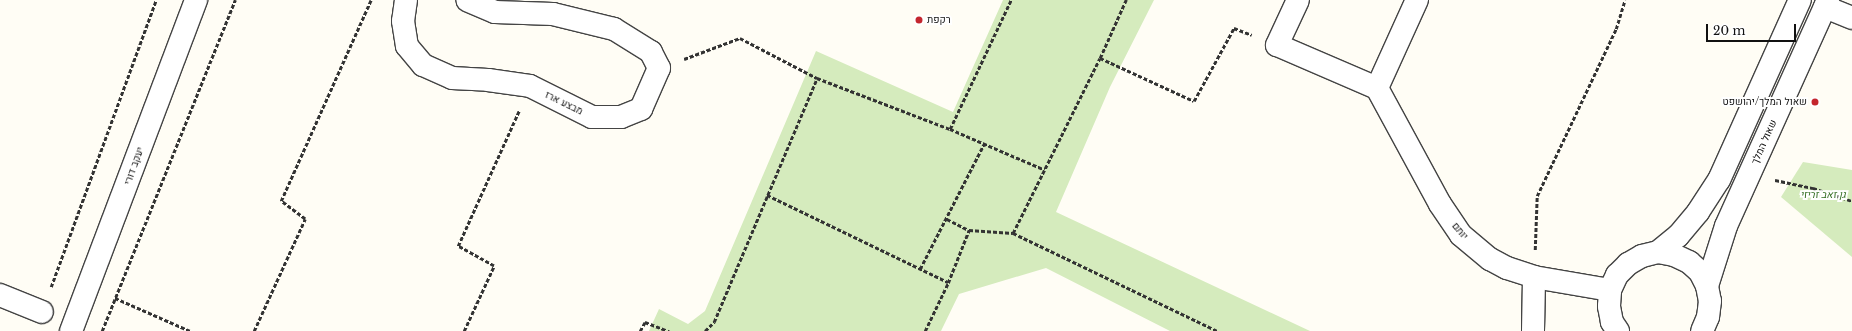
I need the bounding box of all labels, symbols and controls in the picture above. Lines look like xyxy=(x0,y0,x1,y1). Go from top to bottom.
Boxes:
place label: רקפת xyxy=(927,14,951,26)
marker: רקפת xyxy=(914,15,924,25)
scale bar xyxy=(1708,16,1798,42)
text: 20 m xyxy=(1713,23,1745,38)
street label: מבצע ארז xyxy=(543,89,585,117)
place label: שאול המלך/יהושפט xyxy=(1723,96,1807,108)
marker: שאול המלך/יהושפט xyxy=(1810,97,1820,107)
street label: שאול המלך xyxy=(1749,118,1779,166)
street label: יעקב דורי xyxy=(122,146,146,186)
park label: גן זאב זריזי xyxy=(1800,189,1846,201)
street label: יותם xyxy=(1449,220,1471,242)

